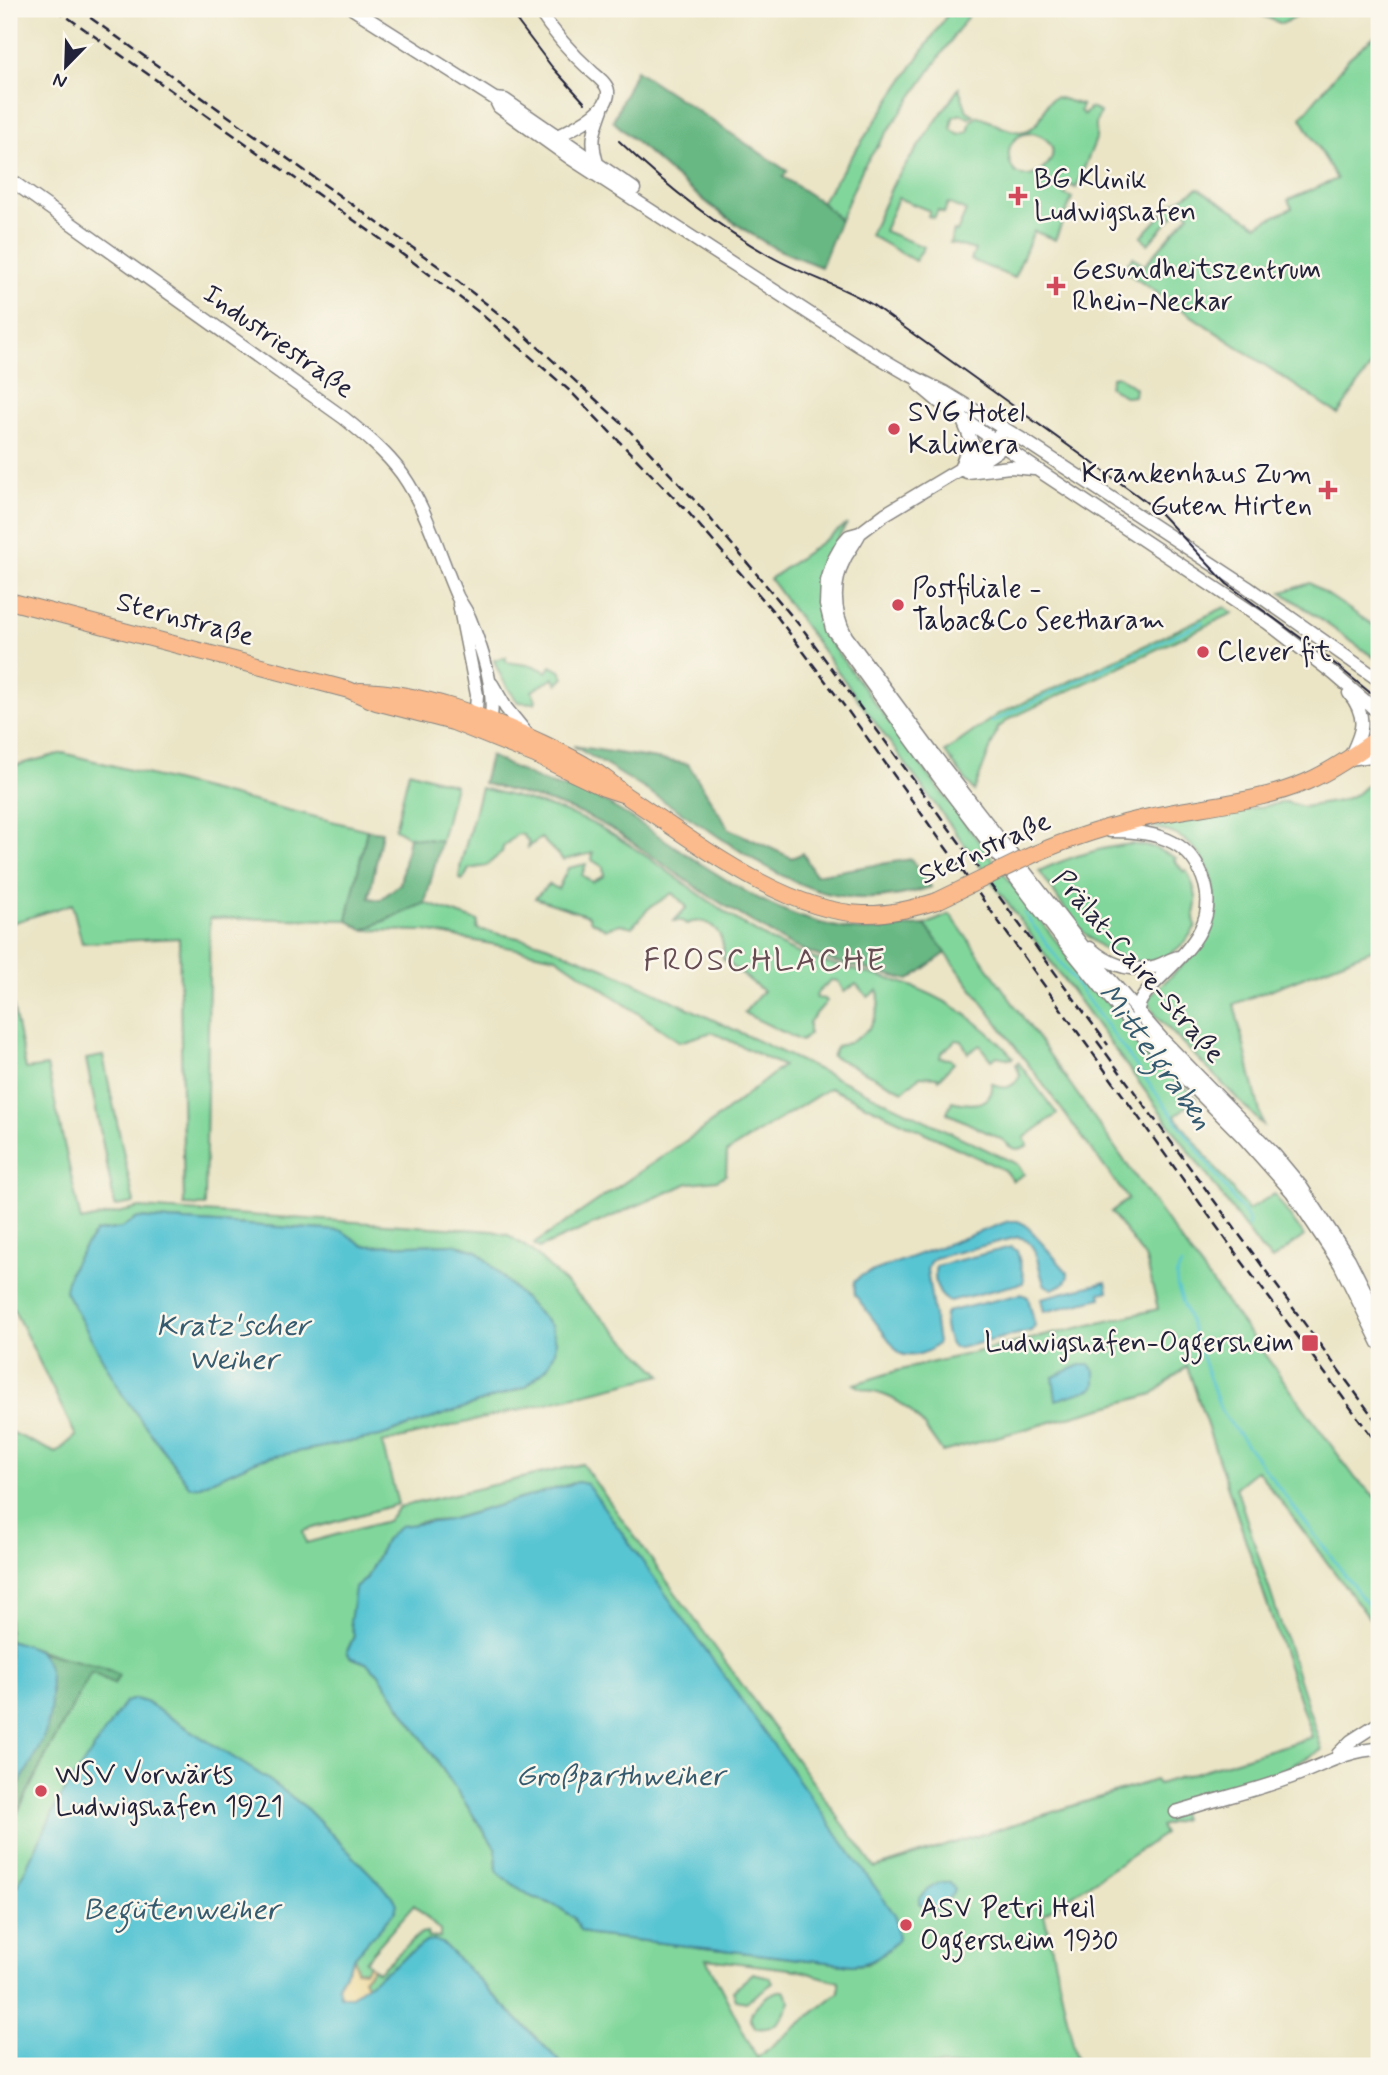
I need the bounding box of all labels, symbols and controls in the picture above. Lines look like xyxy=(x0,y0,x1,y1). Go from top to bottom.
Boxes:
north arrow xyxy=(32,32,102,102)
text: N xyxy=(49,66,71,94)
place label: BG Klinik Ludwigshafen xyxy=(1034,162,1196,231)
marker: BG Klinik Ludwigshafen xyxy=(1008,186,1028,206)
place label: Gesundheitszentrum Rhein-Neckar xyxy=(1072,252,1321,321)
street label: Industriestraße xyxy=(195,276,361,408)
marker: Gesundheitszentrum Rhein-Neckar xyxy=(1046,276,1066,296)
place label: SVG Hotel Kalimera xyxy=(908,395,1025,464)
marker: SVG Hotel Kalimera xyxy=(886,421,902,437)
place label: Krankenhaus Zum Guten Hirten xyxy=(1082,456,1312,525)
marker: Krankenhaus Zum Guten Hirten xyxy=(1318,480,1338,500)
place label: Postfiliale - Tabac&Co Seetharam xyxy=(912,571,1165,640)
street label: Sternstraße xyxy=(112,584,258,656)
marker: Postfiliale - Tabac&Co Seetharam xyxy=(890,597,906,613)
place label: Clever fit xyxy=(1217,634,1332,671)
marker: Clever fit xyxy=(1195,644,1211,660)
street label: Sternstraße xyxy=(913,803,1057,895)
street label: Prälat-Caire-Straße xyxy=(1043,862,1233,1072)
district label: FROSCHLACHE xyxy=(643,940,887,982)
water label: Mittelgraben xyxy=(1085,976,1221,1140)
water label: Kratz'scher Weiher xyxy=(156,1307,313,1380)
place label: Ludwigshafen-Oggersheim xyxy=(984,1325,1294,1365)
marker: Ludwigshafen-Oggersheim xyxy=(1300,1333,1320,1353)
place label: WSV Vorwärts Ludwigshafen 1921 xyxy=(55,1757,283,1826)
water label: Großparthweiher xyxy=(516,1757,728,1796)
marker: WSV Vorwärts Ludwigshafen 1921 xyxy=(33,1783,49,1799)
water label: Begütenweiher xyxy=(83,1891,282,1934)
place label: ASV Petri Heil Oggersheim 1930 xyxy=(920,1891,1119,1963)
marker: ASV Petri Heil Oggersheim 1930 xyxy=(898,1917,914,1933)

